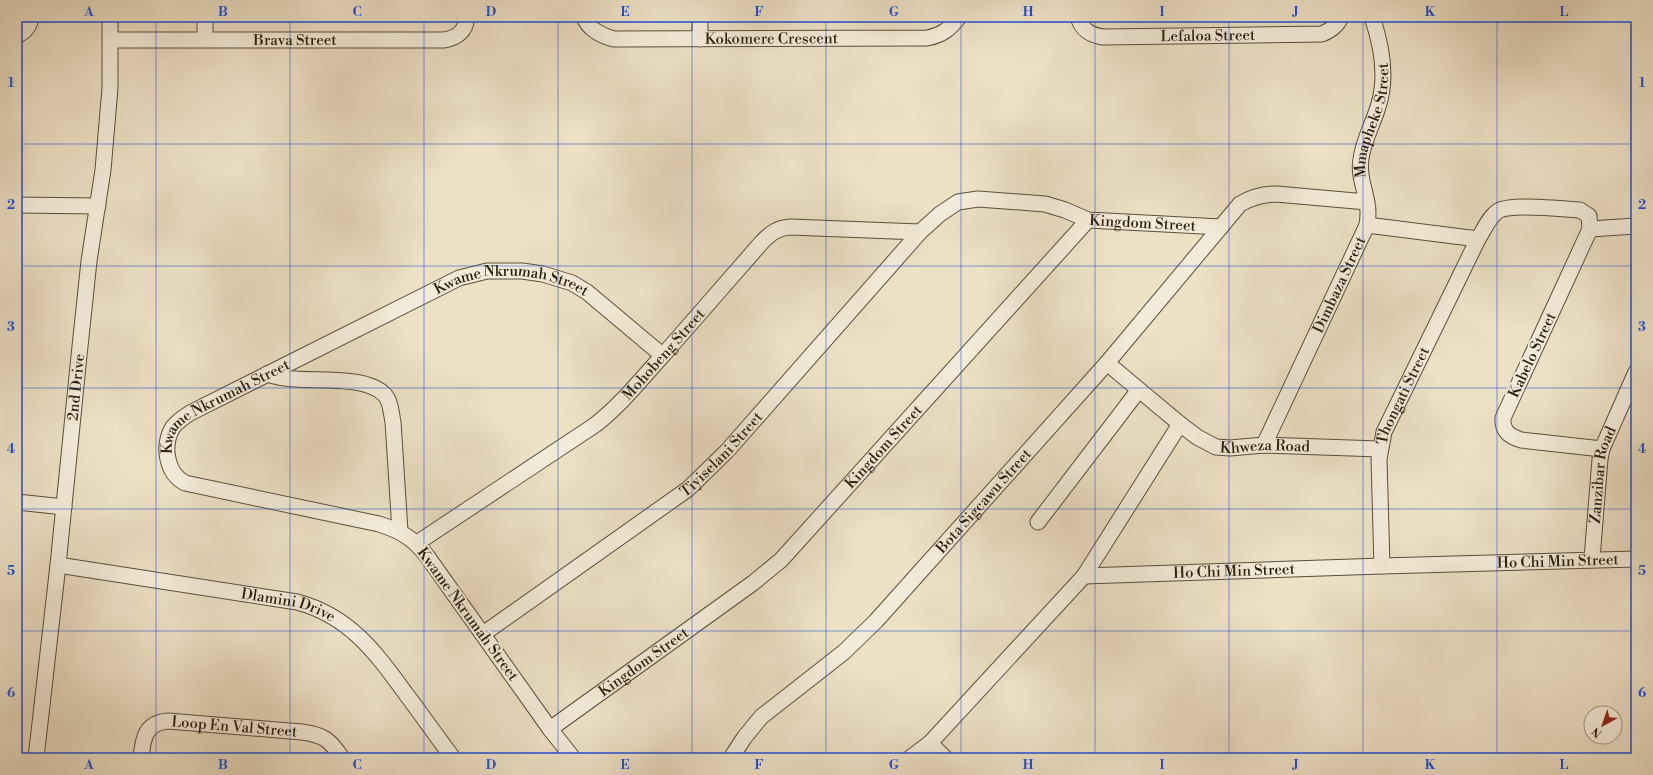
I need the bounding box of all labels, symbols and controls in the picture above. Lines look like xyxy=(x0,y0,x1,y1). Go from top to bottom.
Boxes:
text: A xyxy=(83,4,94,20)
text: B xyxy=(218,4,228,20)
text: C xyxy=(352,4,362,20)
text: D xyxy=(486,4,496,20)
text: E xyxy=(620,4,630,20)
text: F xyxy=(754,4,764,20)
text: G xyxy=(889,4,900,20)
text: H xyxy=(1023,4,1034,20)
text: I xyxy=(1159,4,1165,20)
text: J xyxy=(1291,4,1299,20)
text: K xyxy=(1425,4,1436,20)
text: L xyxy=(1560,4,1569,20)
street label: Lefaloa Street xyxy=(1160,26,1256,46)
street label: Kokomere Crescent xyxy=(705,29,839,49)
street label: Brava Street xyxy=(252,31,337,50)
street label: Mmapheke Street xyxy=(1351,62,1393,179)
text: 1 xyxy=(8,75,15,91)
text: 1 xyxy=(1639,75,1646,91)
text: 2 xyxy=(7,197,15,213)
text: 2 xyxy=(1638,197,1646,213)
street label: Kingdom Street xyxy=(1089,211,1197,236)
street label: Dimbaza Street xyxy=(1309,233,1371,336)
text: Kwame Nkrumah Street xyxy=(431,262,593,301)
street label: Kwame Nkrumah Street xyxy=(430,285,590,305)
street label: Mohobeng Street xyxy=(618,305,710,404)
street label: Kabelo Street xyxy=(1504,309,1561,401)
text: 3 xyxy=(7,319,15,335)
text: 3 xyxy=(1638,319,1646,335)
street label: Thongati Street xyxy=(1373,343,1434,446)
street label: 2nd Drive xyxy=(64,353,89,422)
street label: Kwame Nkrumah Street xyxy=(158,355,294,454)
street label: Kingdom Street xyxy=(841,401,927,493)
street label: Tiyiselani Street xyxy=(676,408,768,502)
street label: Zanzibar Road xyxy=(1586,423,1621,524)
street label: Khweza Road xyxy=(1219,436,1311,458)
text: 4 xyxy=(7,441,16,457)
text: 4 xyxy=(1638,441,1647,457)
street label: Bota Sigcawu Street xyxy=(931,444,1036,558)
street label: Kwame Nkrumah Street xyxy=(413,544,523,685)
street label: Ho Chi Min Street xyxy=(1497,550,1620,573)
street label: Ho Chi Min Street xyxy=(1173,560,1296,583)
text: 5 xyxy=(7,563,15,579)
text: 5 xyxy=(1638,563,1646,579)
street label: Dlamini Drive xyxy=(240,584,339,626)
street label: Kingdom Street xyxy=(595,623,693,701)
text: 6 xyxy=(7,685,15,701)
text: 6 xyxy=(1638,685,1646,701)
north arrow xyxy=(1583,705,1623,745)
street label: Loop En Val Street xyxy=(171,712,299,742)
text: N xyxy=(1589,724,1605,740)
text: A xyxy=(83,757,94,773)
text: B xyxy=(218,757,228,773)
text: C xyxy=(352,757,362,773)
text: D xyxy=(486,757,496,773)
text: E xyxy=(620,757,630,773)
text: F xyxy=(754,757,764,773)
text: G xyxy=(889,757,900,773)
text: H xyxy=(1023,757,1034,773)
text: I xyxy=(1159,757,1165,773)
text: J xyxy=(1291,757,1299,773)
text: K xyxy=(1425,757,1436,773)
text: L xyxy=(1560,757,1569,773)

